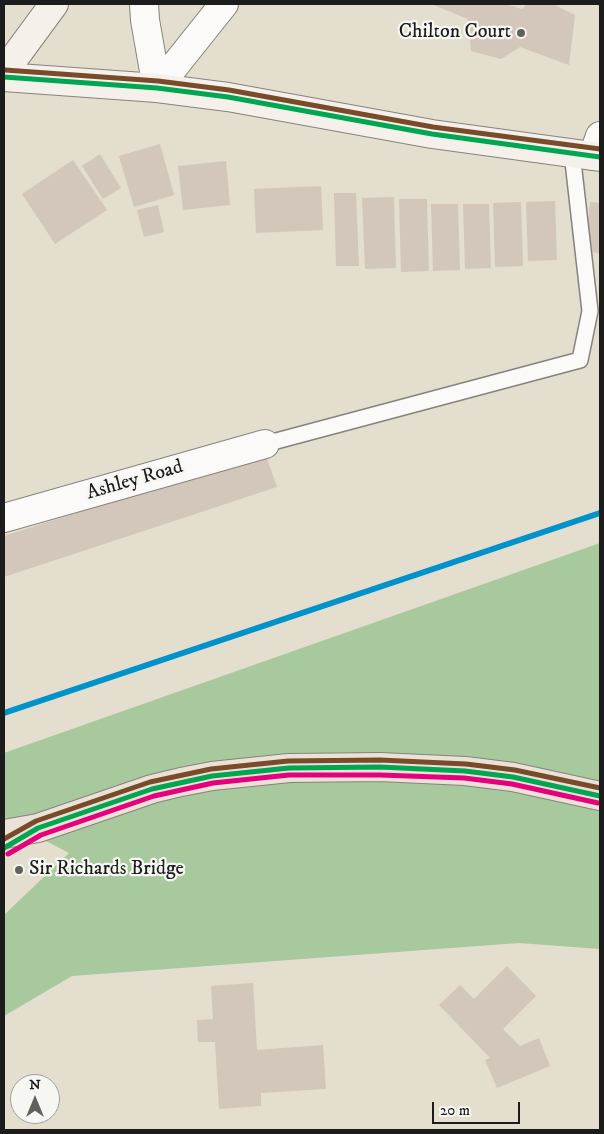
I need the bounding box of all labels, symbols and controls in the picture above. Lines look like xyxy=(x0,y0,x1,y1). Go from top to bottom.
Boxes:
place label: Chilton Court xyxy=(399,21,511,45)
marker: Chilton Court xyxy=(515,27,527,39)
street label: Ashley Road xyxy=(84,456,186,506)
place label: Sir Richards Bridge xyxy=(29,858,184,882)
marker: Sir Richards Bridge xyxy=(13,864,25,876)
north arrow xyxy=(10,1074,60,1124)
text: N xyxy=(29,1076,41,1094)
scale bar xyxy=(434,1092,522,1124)
text: 20 m xyxy=(440,1101,470,1120)

